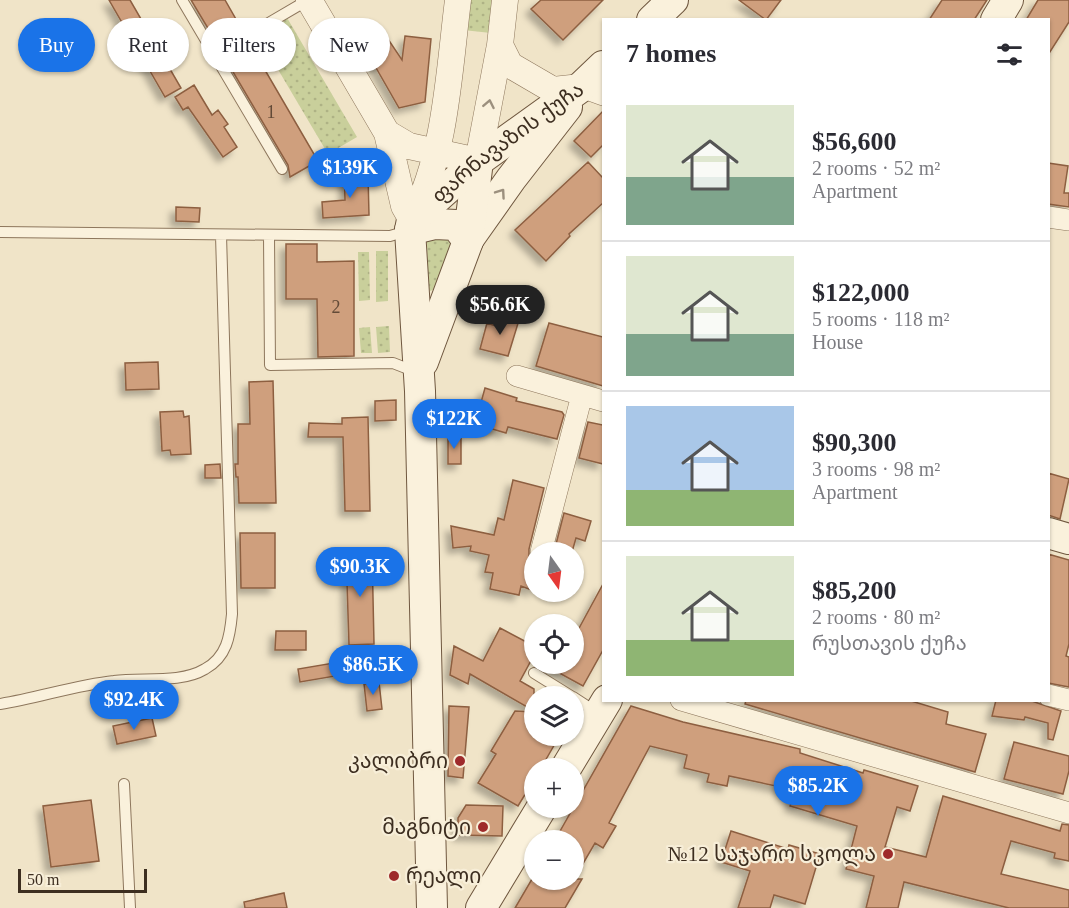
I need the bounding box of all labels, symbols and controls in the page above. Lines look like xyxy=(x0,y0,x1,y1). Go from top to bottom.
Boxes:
chip: Buy xyxy=(18,18,95,72)
chip: Rent xyxy=(107,18,189,72)
chip: Filters xyxy=(201,18,296,72)
chip: New xyxy=(308,18,390,72)
icon: filters xyxy=(993,38,1026,71)
text: 7 homes xyxy=(626,39,716,68)
street label: ფარნავაზის ქუჩა xyxy=(427,77,588,208)
one-way arrow xyxy=(482,99,495,109)
house number: 1 xyxy=(267,102,276,122)
text: $56,600 xyxy=(812,127,897,156)
icon: home xyxy=(674,129,746,201)
pin: $139K xyxy=(308,148,392,199)
text: $139K xyxy=(322,156,378,178)
text: 2 rooms · 52 m² xyxy=(812,157,940,179)
text: Apartment xyxy=(812,180,898,202)
one-way arrow xyxy=(494,188,505,199)
text: $122,000 xyxy=(812,278,910,307)
icon: home xyxy=(674,280,746,352)
pin: $56.6K xyxy=(451,285,549,336)
text: $56.6K xyxy=(470,293,530,315)
house number: 2 xyxy=(332,297,341,317)
text: 5 rooms · 118 m² xyxy=(812,308,949,330)
text: House xyxy=(812,331,863,353)
pin: $122K xyxy=(412,399,496,450)
text: $122K xyxy=(426,407,482,429)
text: $90,300 xyxy=(812,428,897,457)
icon: home xyxy=(674,430,746,502)
text: 3 rooms · 98 m² xyxy=(812,458,940,480)
text: Apartment xyxy=(812,481,898,503)
north arrow xyxy=(524,542,584,602)
map controls xyxy=(524,542,584,890)
pin: $90.3K xyxy=(311,547,409,598)
text: $90.3K xyxy=(330,555,390,577)
text: $85,200 xyxy=(812,576,897,605)
icon: home xyxy=(674,580,746,652)
text: 2 rooms · 80 m² xyxy=(812,606,940,628)
button: locate xyxy=(524,614,584,674)
text: რუსთავის ქუჩა xyxy=(812,632,967,654)
pin: $86.5K xyxy=(324,645,422,696)
text: $86.5K xyxy=(343,653,403,675)
pin: $92.4K xyxy=(85,680,183,731)
button: layers xyxy=(524,686,584,746)
text: $92.4K xyxy=(104,688,164,710)
place label: კალიბრი xyxy=(348,749,448,774)
marker: კალიბრი xyxy=(453,754,467,768)
button: + xyxy=(524,758,584,818)
pin: $85.2K xyxy=(769,766,867,817)
text: $85.2K xyxy=(788,774,848,796)
place label: მაგნიტი xyxy=(382,815,471,839)
marker: მაგნიტი xyxy=(476,820,490,834)
button: − xyxy=(524,830,584,890)
place label: №12 საჯარო სკოლა xyxy=(668,842,876,867)
marker: №12 საჯარო სკოლა xyxy=(881,847,895,861)
place label: რეალი xyxy=(406,864,481,889)
scale bar xyxy=(18,866,147,894)
marker: რეალი xyxy=(387,869,401,883)
text: 50 m xyxy=(27,871,59,888)

